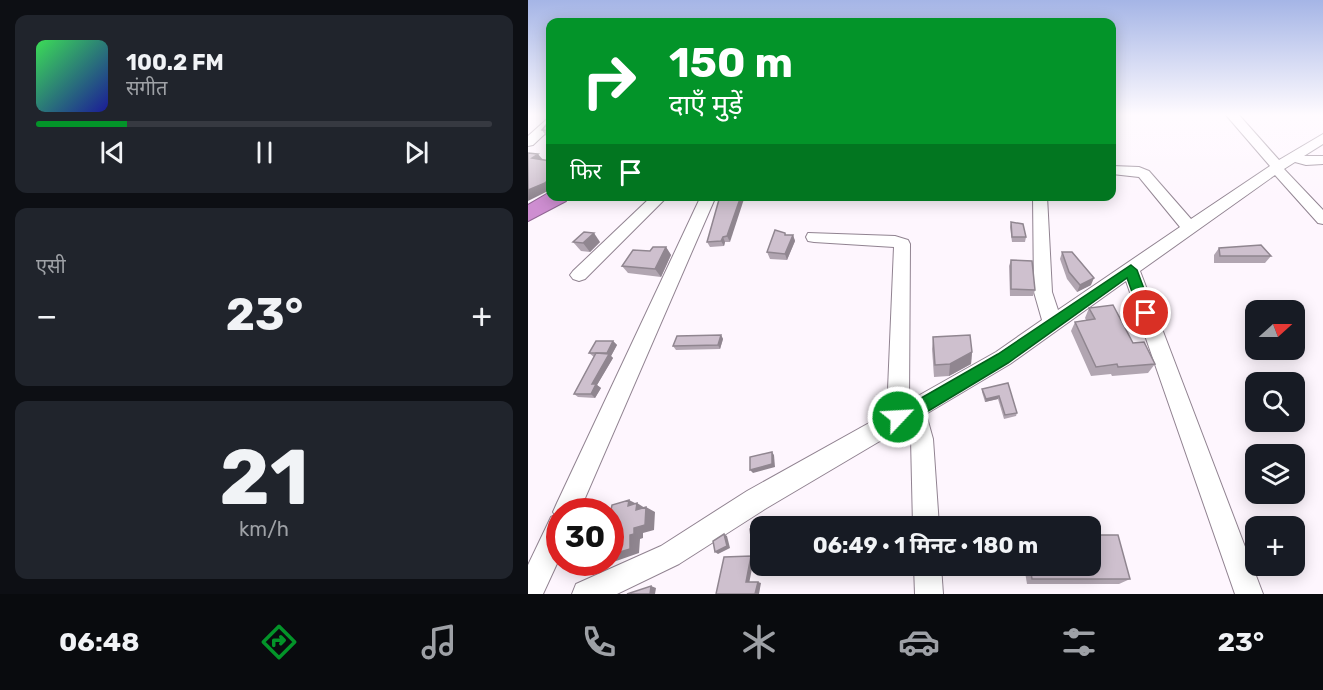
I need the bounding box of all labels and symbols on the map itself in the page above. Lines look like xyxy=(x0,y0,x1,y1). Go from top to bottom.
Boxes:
pin xyxy=(1120,287,1171,338)
north arrow xyxy=(1245,300,1305,360)
position arrow xyxy=(866,385,930,449)
speed limit sign: 30 xyxy=(546,498,624,576)

